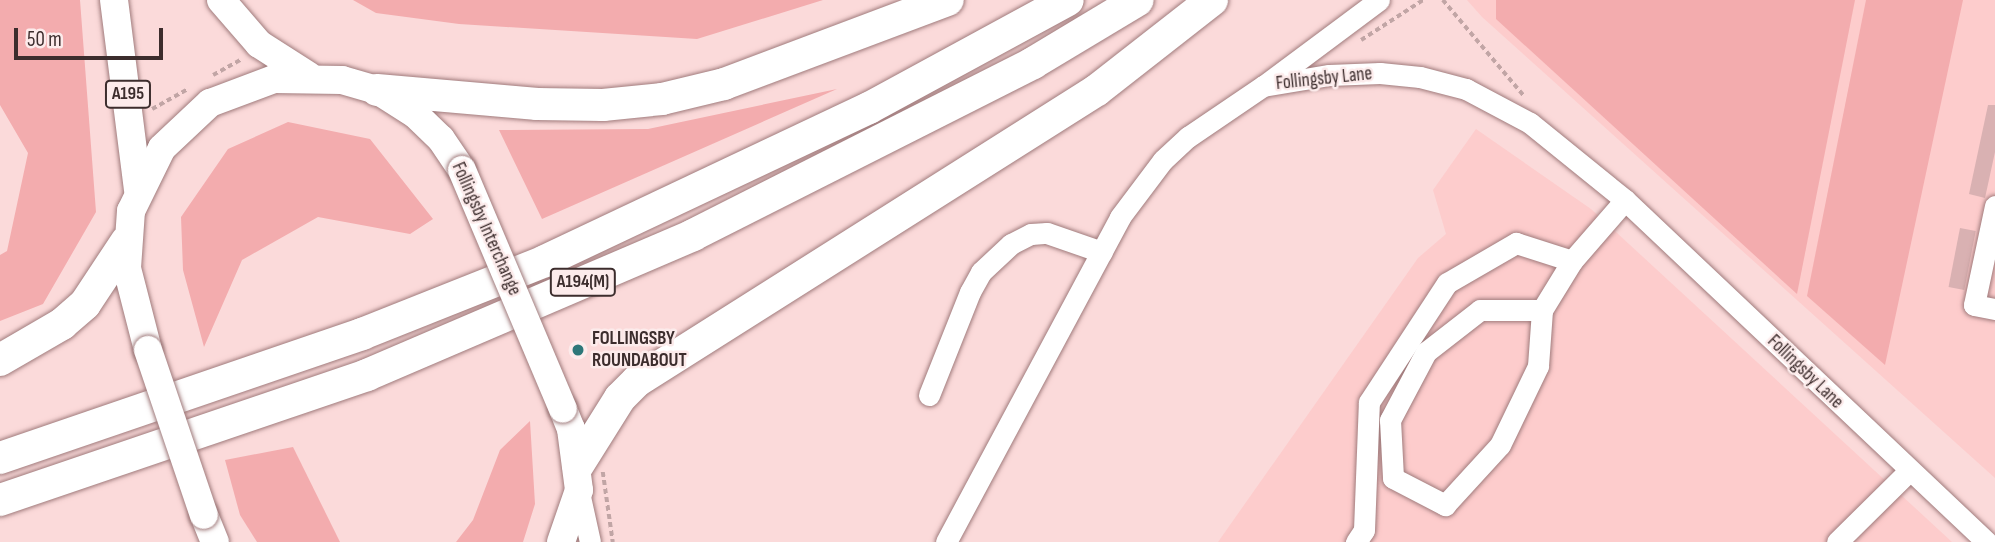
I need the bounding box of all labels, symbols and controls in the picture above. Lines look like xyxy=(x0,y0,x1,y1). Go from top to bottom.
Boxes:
scale bar xyxy=(18,14,166,58)
text: 50 m xyxy=(27,27,62,52)
street label: Follingsby Lane xyxy=(1275,63,1373,95)
road number: A195 xyxy=(104,80,152,108)
street label: Follingsby Interchange xyxy=(446,159,526,299)
road number: A194(M) xyxy=(550,268,616,296)
place label: FOLLINGSBY ROUNDABOUT xyxy=(592,328,687,372)
street label: Follingsby Lane xyxy=(1762,330,1848,414)
marker: FOLLINGSBY ROUNDABOUT xyxy=(570,342,586,358)

